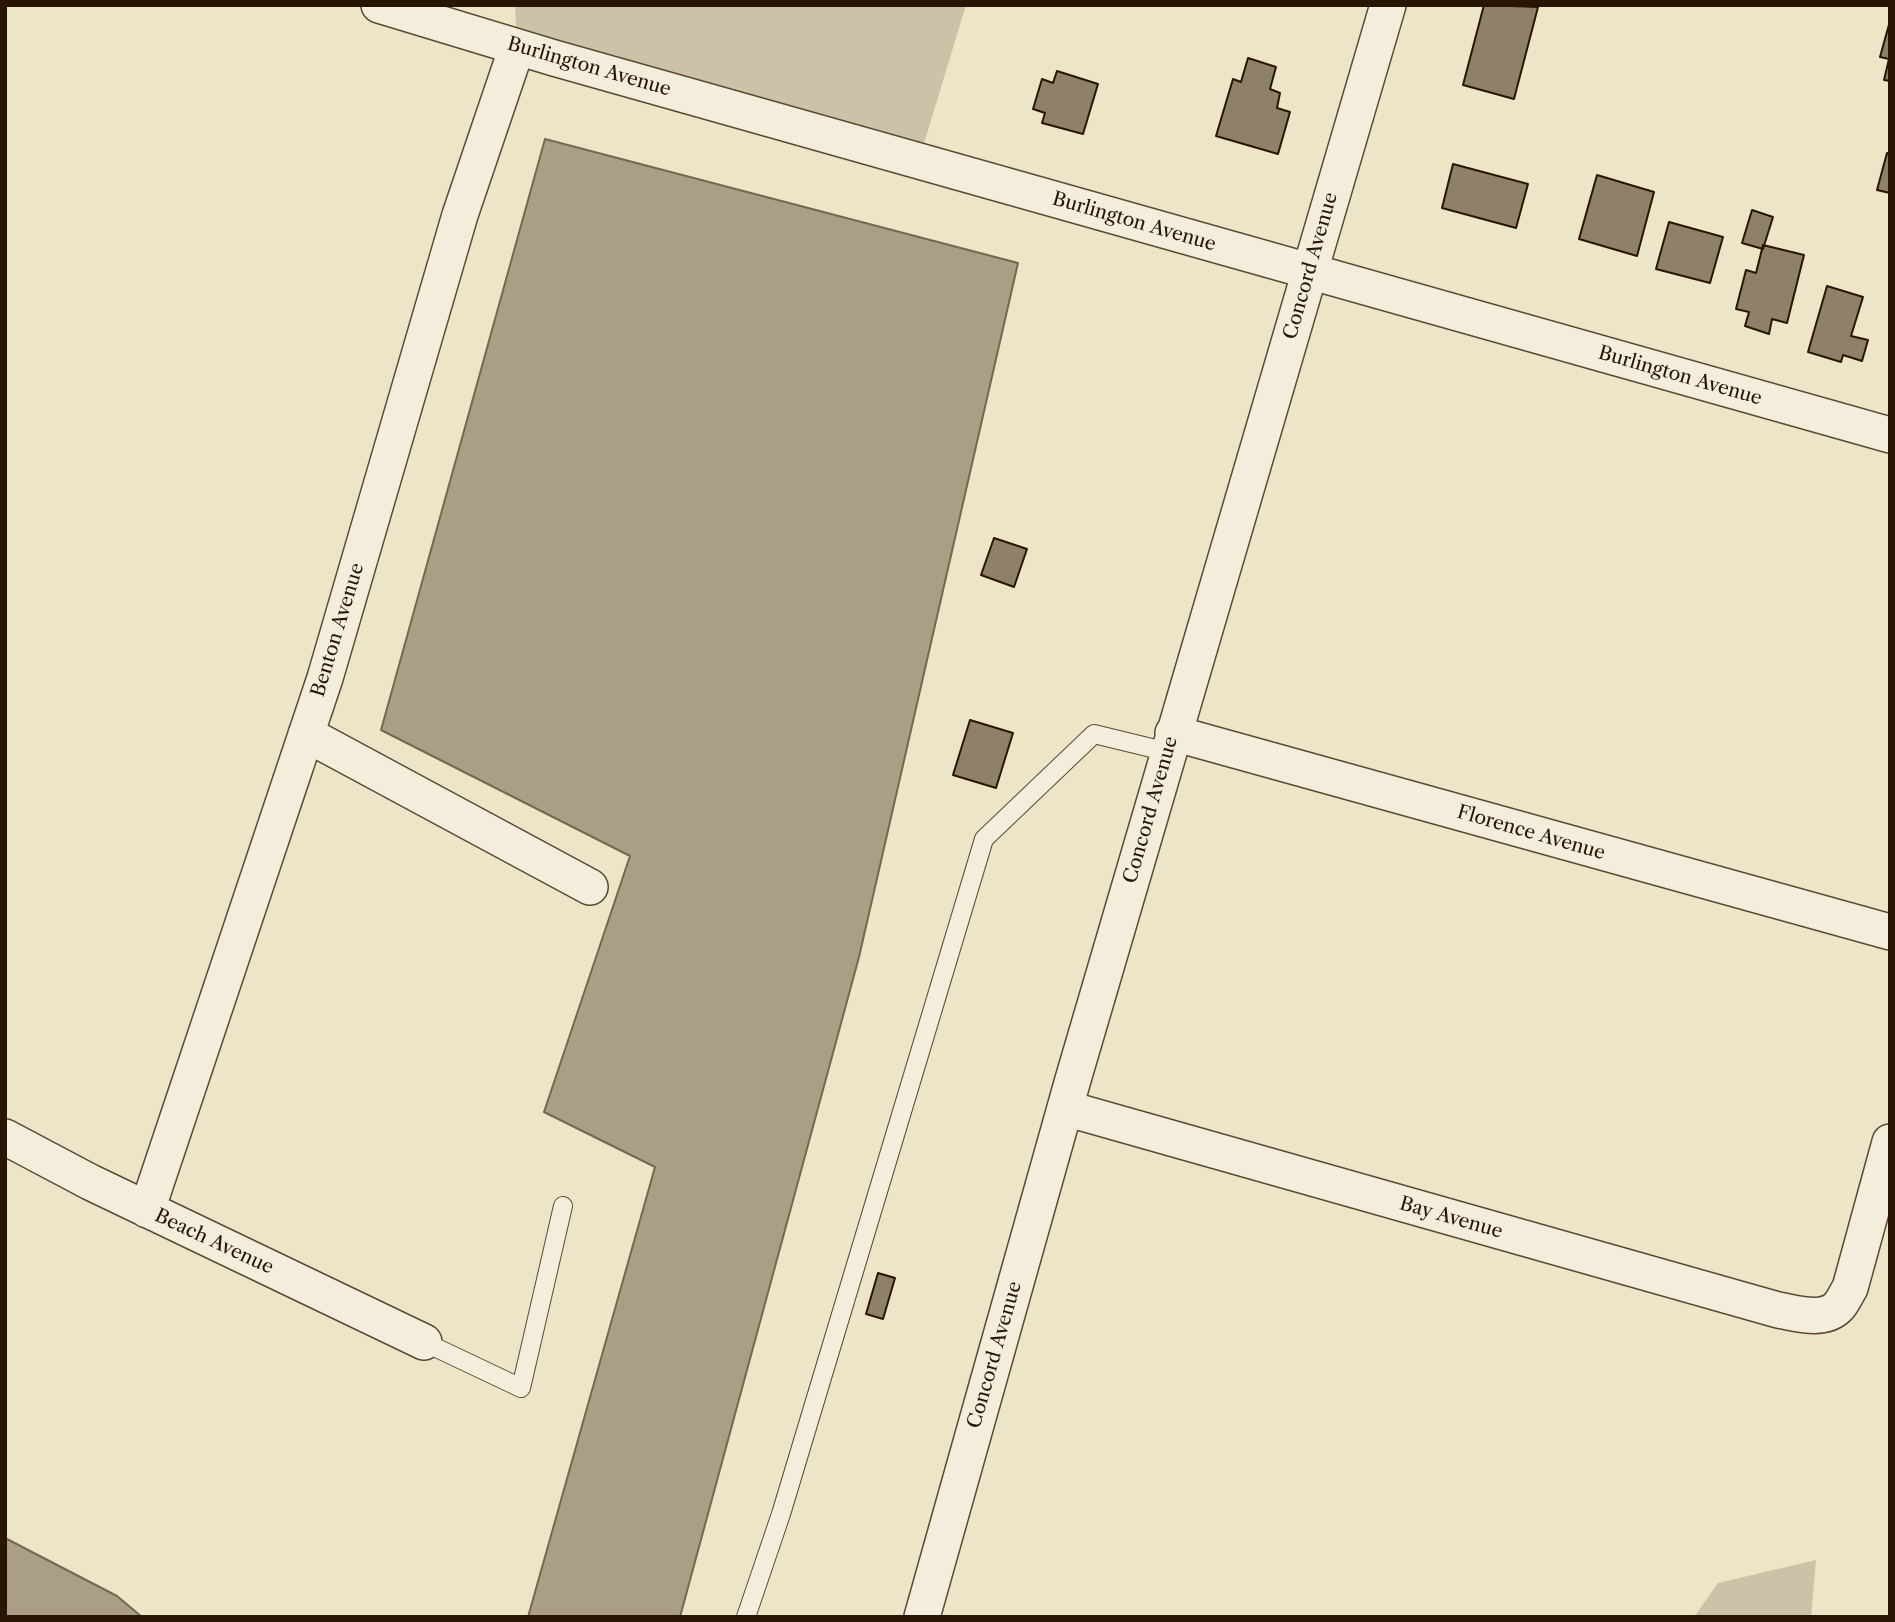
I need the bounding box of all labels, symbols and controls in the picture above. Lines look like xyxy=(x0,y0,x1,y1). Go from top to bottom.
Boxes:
street label: Burlington Avenue xyxy=(505,33,673,101)
street label: Burlington Avenue xyxy=(1050,188,1218,256)
street label: Concord Avenue xyxy=(1279,190,1343,342)
street label: Burlington Avenue xyxy=(1596,342,1764,410)
street label: Benton Avenue xyxy=(307,560,369,700)
street label: Concord Avenue xyxy=(1119,734,1183,886)
street label: Florence Avenue xyxy=(1454,801,1608,865)
street label: Bay Avenue xyxy=(1397,1192,1505,1244)
street label: Beach Avenue xyxy=(151,1205,277,1279)
street label: Concord Avenue xyxy=(963,1279,1027,1431)

